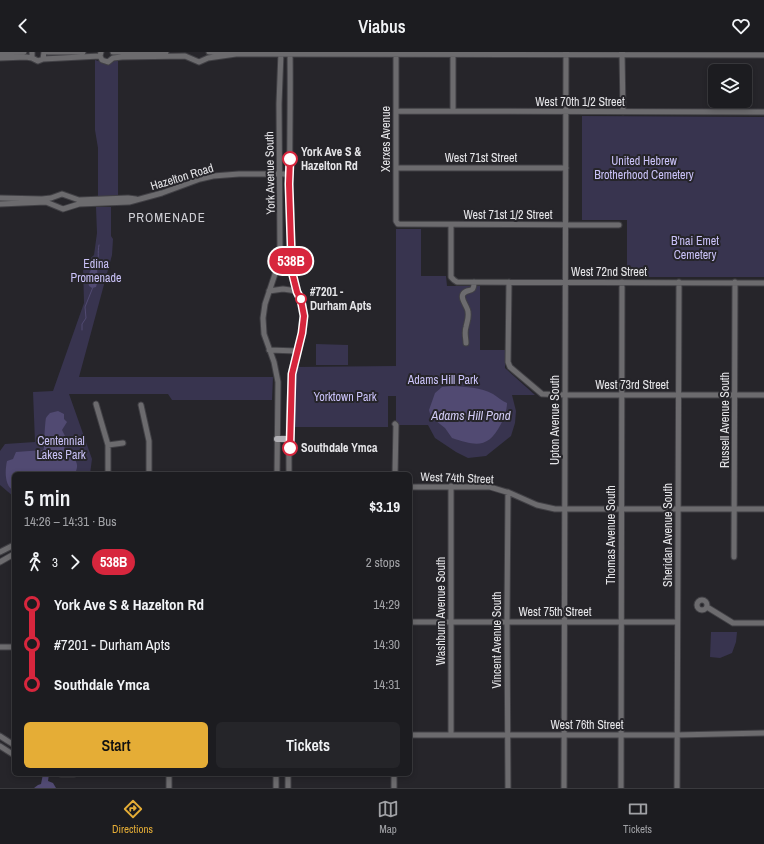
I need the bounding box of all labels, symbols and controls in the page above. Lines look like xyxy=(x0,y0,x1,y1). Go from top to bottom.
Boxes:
text: Viabus xyxy=(358,14,406,39)
icon: back xyxy=(12,15,34,37)
icon: heart xyxy=(730,15,752,37)
map controls xyxy=(708,64,752,108)
button: layers xyxy=(708,64,752,108)
street label: West 70th 1/2 Street xyxy=(535,94,625,110)
street label: Xerxes Avenue xyxy=(378,106,394,172)
street label: York Avenue South xyxy=(261,131,279,215)
place label: York Ave S & Hazelton Rd xyxy=(301,144,361,174)
street label: West 71st Street xyxy=(445,150,518,166)
marker: York Ave S & Hazelton Rd xyxy=(282,151,298,167)
park label: United Hebrew Brotherhood Cemetery xyxy=(594,153,694,183)
street label: Hazelton Road xyxy=(149,160,215,194)
street label: West 71st 1/2 Street xyxy=(464,207,553,223)
district label: PROMENADE xyxy=(128,209,206,226)
park label: B'nai Emet Cemetery xyxy=(671,233,719,263)
line badge: 538B xyxy=(263,248,319,274)
text: 538B xyxy=(277,252,305,270)
park label: Edina Promenade xyxy=(71,256,121,286)
street label: West 72nd Street xyxy=(571,264,647,280)
place label: #7201 - Durham Apts xyxy=(310,284,372,314)
marker: #7201 - Durham Apts xyxy=(295,293,307,305)
park label: Adams Hill Park xyxy=(407,372,478,388)
street label: Russell Avenue South xyxy=(717,372,733,468)
street label: Upton Avenue South xyxy=(547,375,563,465)
street label: West 73rd Street xyxy=(595,377,669,393)
park label: Yorktown Park xyxy=(313,389,377,405)
water label: Adams Hill Pond xyxy=(430,407,511,424)
park label: Centennial Lakes Park xyxy=(36,433,86,463)
marker: Southdale Ymca xyxy=(282,440,298,456)
place label: Southdale Ymca xyxy=(301,440,378,456)
street label: West 74th Street xyxy=(420,469,494,487)
text: 5 min xyxy=(24,483,70,513)
street label: Sheridan Avenue South xyxy=(660,483,676,587)
street label: Thomas Avenue South xyxy=(603,485,619,585)
text: $3.19 xyxy=(369,496,400,517)
text: 14:26 – 14:31 · Bus xyxy=(24,513,116,530)
icon: walk xyxy=(24,551,46,573)
icon: forward xyxy=(64,551,86,573)
text: 538B xyxy=(100,553,127,571)
text: 3 xyxy=(52,554,58,571)
text: 2 stops xyxy=(366,554,400,571)
street label: Washburn Avenue South xyxy=(433,557,449,665)
street label: Vincent Avenue South xyxy=(489,591,505,689)
text: York Ave S & Hazelton Rd xyxy=(54,594,204,615)
text: 14:29 xyxy=(373,596,400,613)
street label: West 75th Street xyxy=(518,604,592,620)
text: #7201 - Durham Apts xyxy=(54,634,170,655)
text: 14:30 xyxy=(373,636,400,653)
text: Southdale Ymca xyxy=(54,674,150,695)
text: 14:31 xyxy=(373,676,400,693)
street label: West 76th Street xyxy=(550,717,624,733)
button: Start xyxy=(24,722,208,768)
button: Tickets xyxy=(216,722,400,768)
tab: Directions xyxy=(112,798,153,836)
tab: Map xyxy=(377,798,399,836)
tab: Tickets xyxy=(623,798,652,836)

